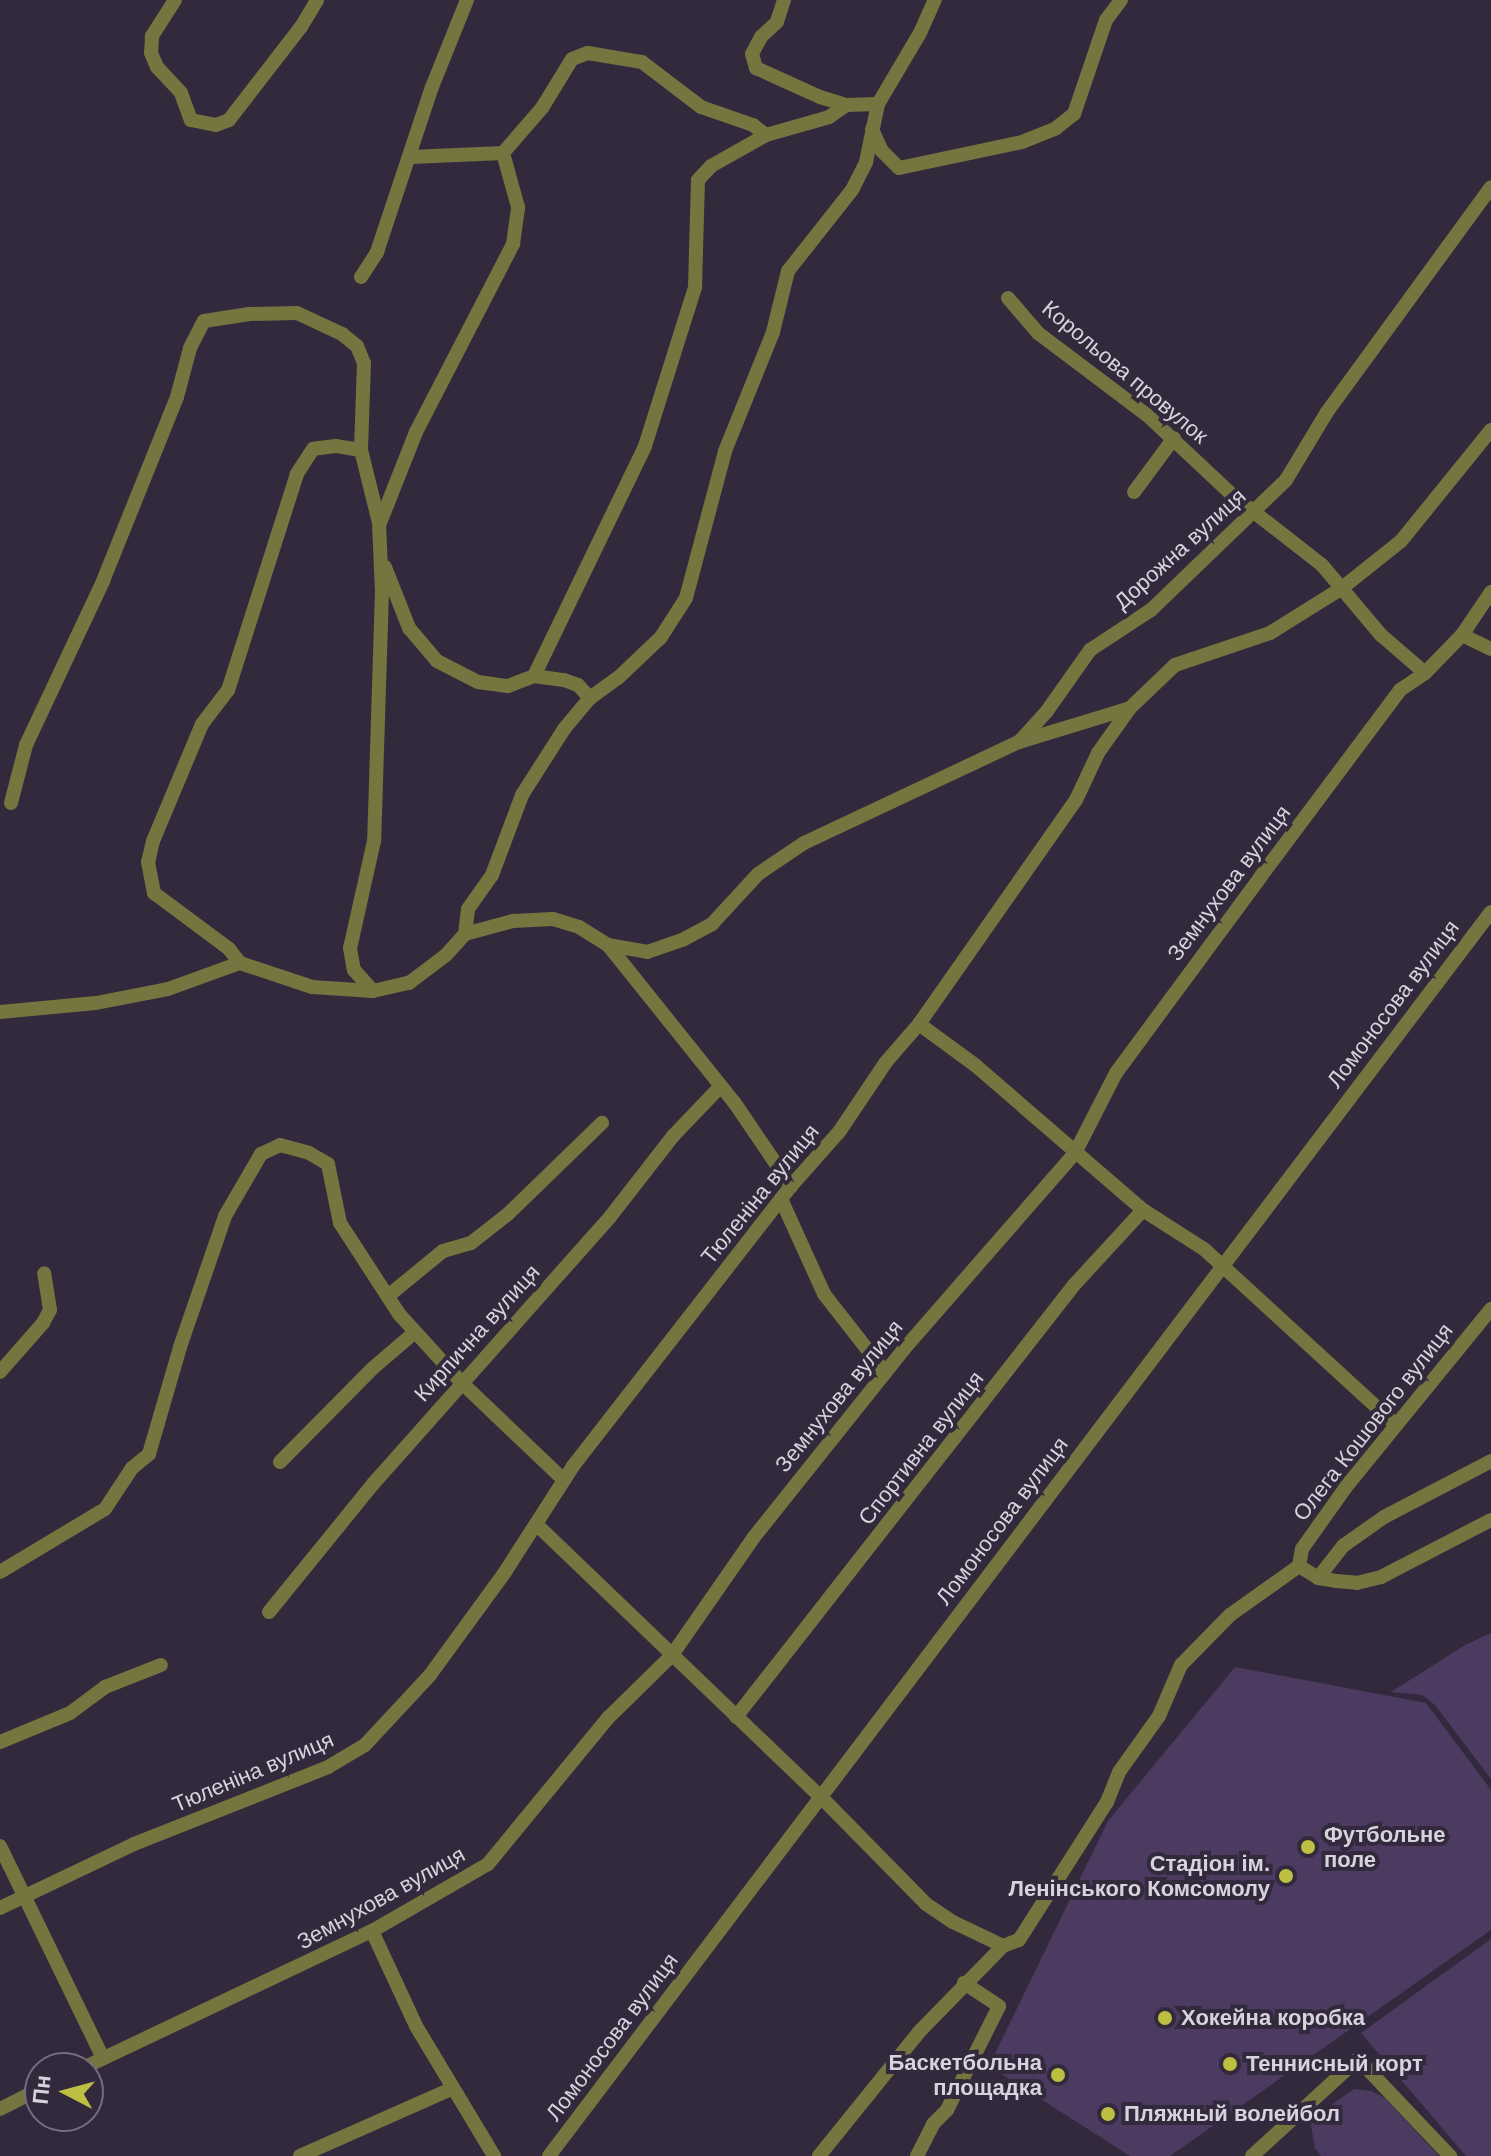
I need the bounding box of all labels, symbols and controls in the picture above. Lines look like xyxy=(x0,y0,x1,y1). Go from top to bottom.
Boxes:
street label: Корольова провулок xyxy=(1037,295,1213,449)
street label: Дорожна вулиця xyxy=(1109,483,1251,615)
street label: Земнухова вулиця xyxy=(1162,800,1296,966)
street label: Ломоносова вулиця xyxy=(1321,915,1465,1093)
street label: Тюленіна вулиця xyxy=(695,1119,825,1269)
street label: Кирпична вулиця xyxy=(409,1259,545,1407)
street label: Земнухова вулиця xyxy=(770,1315,908,1477)
street label: Олега Кошового вулиця xyxy=(1288,1318,1458,1526)
street label: Спортивна вулиця xyxy=(853,1366,989,1530)
street label: Ломоносова вулиця xyxy=(930,1432,1074,1610)
street label: Тюленіна вулиця xyxy=(168,1726,338,1818)
place label: Футбольне поле xyxy=(1324,1821,1446,1872)
marker: Футбольне поле xyxy=(1299,1838,1317,1856)
street label: Земнухова вулиця xyxy=(292,1841,470,1955)
place label: Стадіон ім. Ленінського Комсомолу xyxy=(1009,1850,1270,1902)
marker: Стадіон ім. Ленінського Комсомолу xyxy=(1277,1867,1295,1885)
street label: Ломоносова вулиця xyxy=(540,1948,684,2126)
place label: Хокейна коробка xyxy=(1181,2005,1365,2031)
marker: Хокейна коробка xyxy=(1156,2009,1174,2027)
place label: Баскетбольна площадка xyxy=(888,2049,1042,2100)
place label: Теннисный корт xyxy=(1246,2051,1423,2077)
north arrow xyxy=(24,2052,104,2132)
marker: Теннисный корт xyxy=(1221,2055,1239,2073)
marker: Баскетбольна площадка xyxy=(1049,2066,1067,2084)
text: Пн xyxy=(28,2074,56,2105)
place label: Пляжный волейбол xyxy=(1124,2101,1340,2127)
marker: Пляжный волейбол xyxy=(1099,2105,1117,2123)

